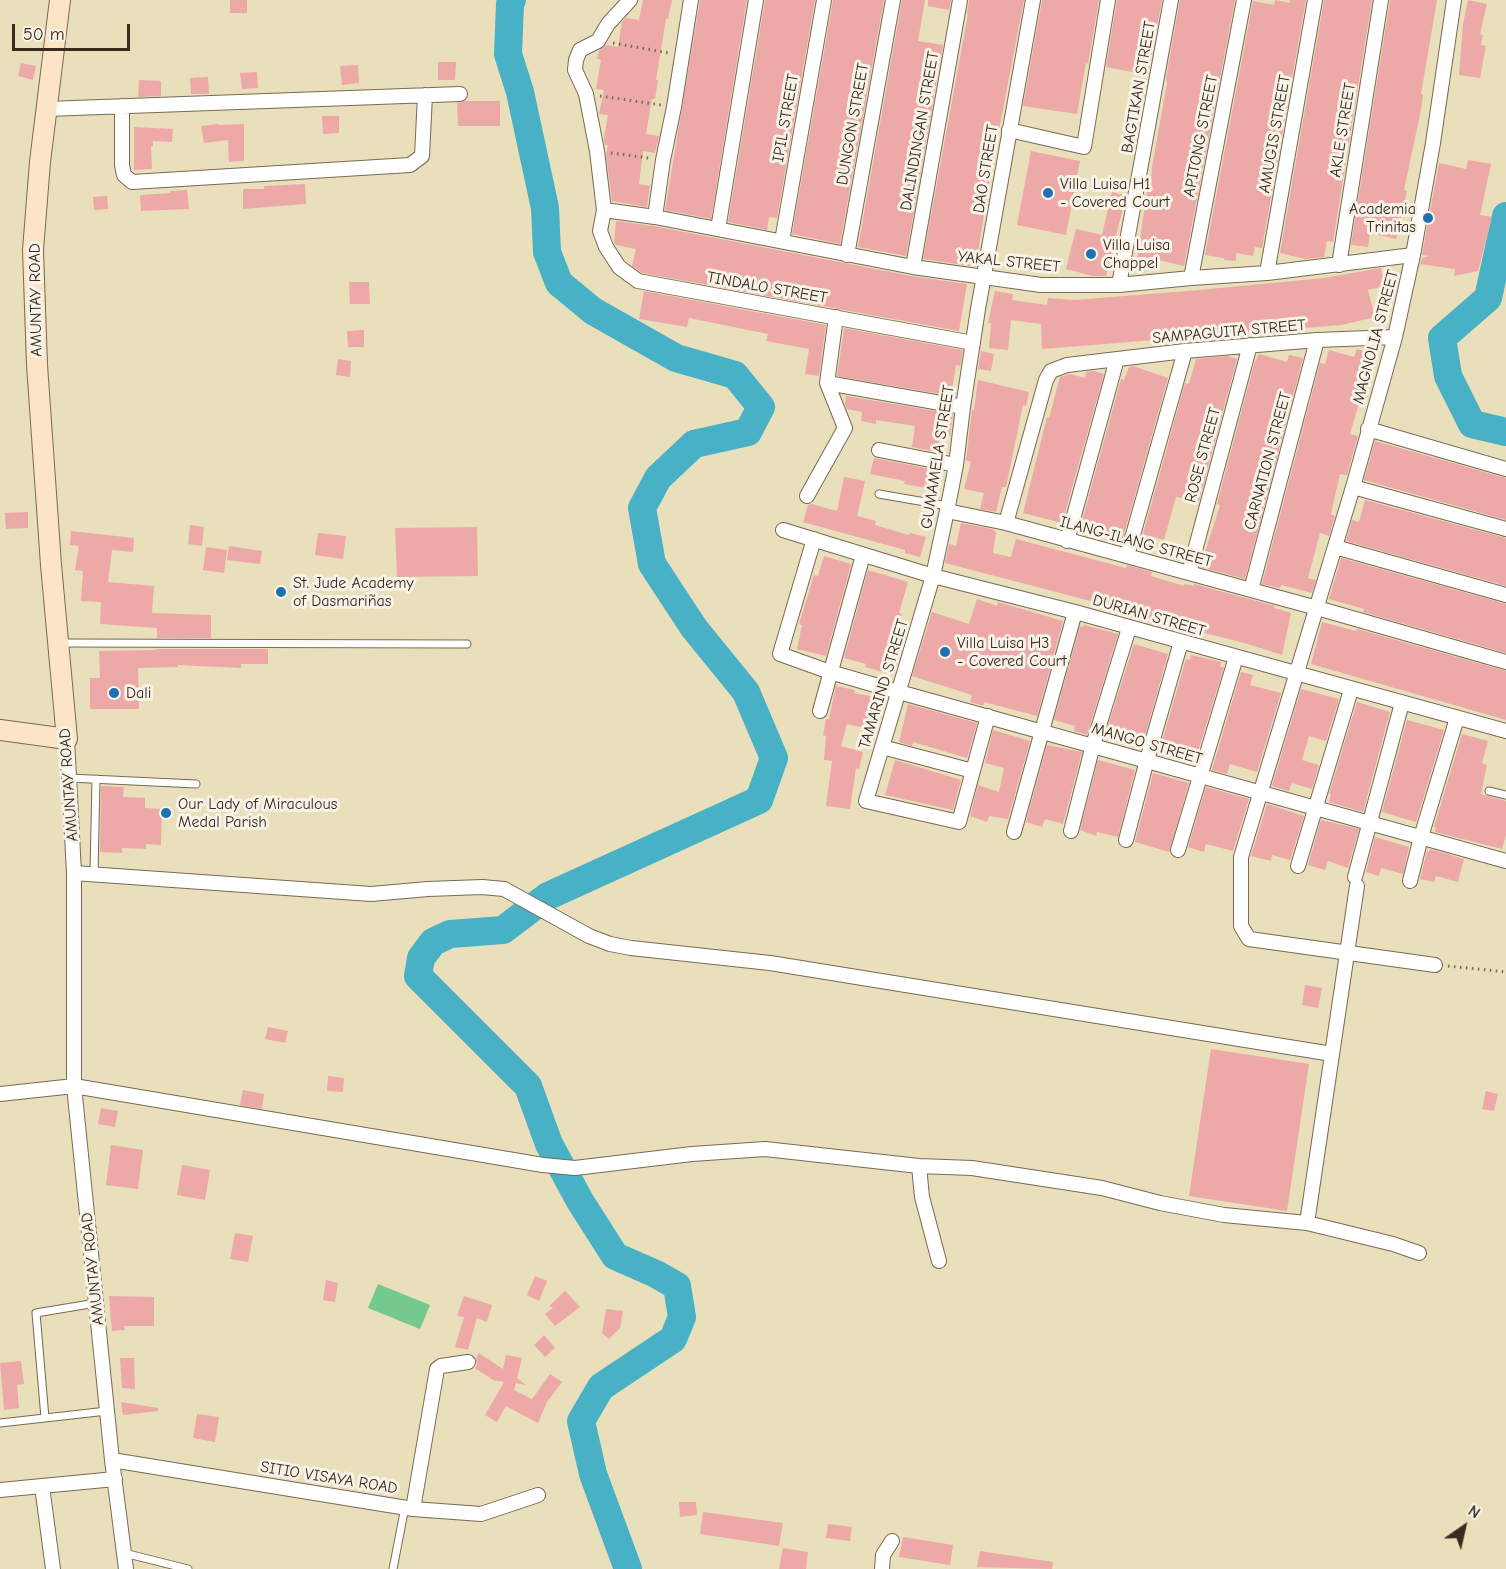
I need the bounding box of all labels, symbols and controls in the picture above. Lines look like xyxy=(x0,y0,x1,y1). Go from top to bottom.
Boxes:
scale bar xyxy=(15,12,134,50)
street label: BAGTIKAN STREET xyxy=(1118,19,1160,155)
text: 50 m xyxy=(23,24,65,45)
street label: DALINDINGAN STREET xyxy=(897,50,943,212)
street label: DUNGON STREET xyxy=(833,61,873,187)
street label: IPIL STREET xyxy=(769,72,803,164)
street label: APITONG STREET xyxy=(1180,73,1222,199)
street label: AMUGIS STREET xyxy=(1255,73,1295,195)
street label: AKLE STREET xyxy=(1326,81,1360,179)
street label: DAO STREET xyxy=(970,123,1002,215)
place label: Villa Luisa H1 - Covered Court xyxy=(1060,174,1170,212)
marker: Villa Luisa H1 - Covered Court xyxy=(1041,186,1055,200)
place label: Academia Trinitas xyxy=(1349,199,1416,237)
marker: Academia Trinitas xyxy=(1421,211,1435,225)
place label: Villa Luisa Chappel xyxy=(1103,235,1170,273)
street label: AMUNTAY ROAD xyxy=(25,243,47,357)
street label: YAKAL STREET xyxy=(957,247,1061,277)
marker: Villa Luisa Chappel xyxy=(1084,247,1098,261)
street label: TINDALO STREET xyxy=(705,268,829,308)
street label: MAGNOLIA STREET xyxy=(1349,268,1403,406)
street label: SAMPAGUITA STREET xyxy=(1152,316,1306,348)
street label: GUMAMELA STREET xyxy=(917,384,959,530)
street label: CARNATION STREET xyxy=(1240,390,1296,532)
street label: ROSE STREET xyxy=(1181,405,1225,505)
street label: ILANG-ILANG STREET xyxy=(1058,512,1214,572)
place label: St. Jude Academy of Dasmariñas xyxy=(293,573,414,611)
marker: St. Jude Academy of Dasmariñas xyxy=(274,585,288,599)
street label: DURIAN STREET xyxy=(1090,591,1208,641)
street label: TAMARIND STREET xyxy=(855,617,913,751)
place label: Villa Luisa H3 - Covered Court xyxy=(957,633,1067,671)
marker: Villa Luisa H3 - Covered Court xyxy=(938,645,952,659)
place label: Dali xyxy=(126,683,151,703)
marker: Dali xyxy=(107,686,121,700)
street label: MANGO STREET xyxy=(1089,719,1205,769)
street label: AMUNTAY ROAD xyxy=(55,728,83,842)
place label: Our Lady of Miraculous Medal Parish xyxy=(178,794,337,832)
marker: Our Lady of Miraculous Medal Parish xyxy=(159,806,173,820)
street label: AMUNTAY ROAD xyxy=(78,1212,108,1326)
street label: SITIO VISAYA ROAD xyxy=(259,1458,399,1498)
north arrow xyxy=(1434,1497,1494,1557)
text: N xyxy=(1465,1502,1483,1522)

